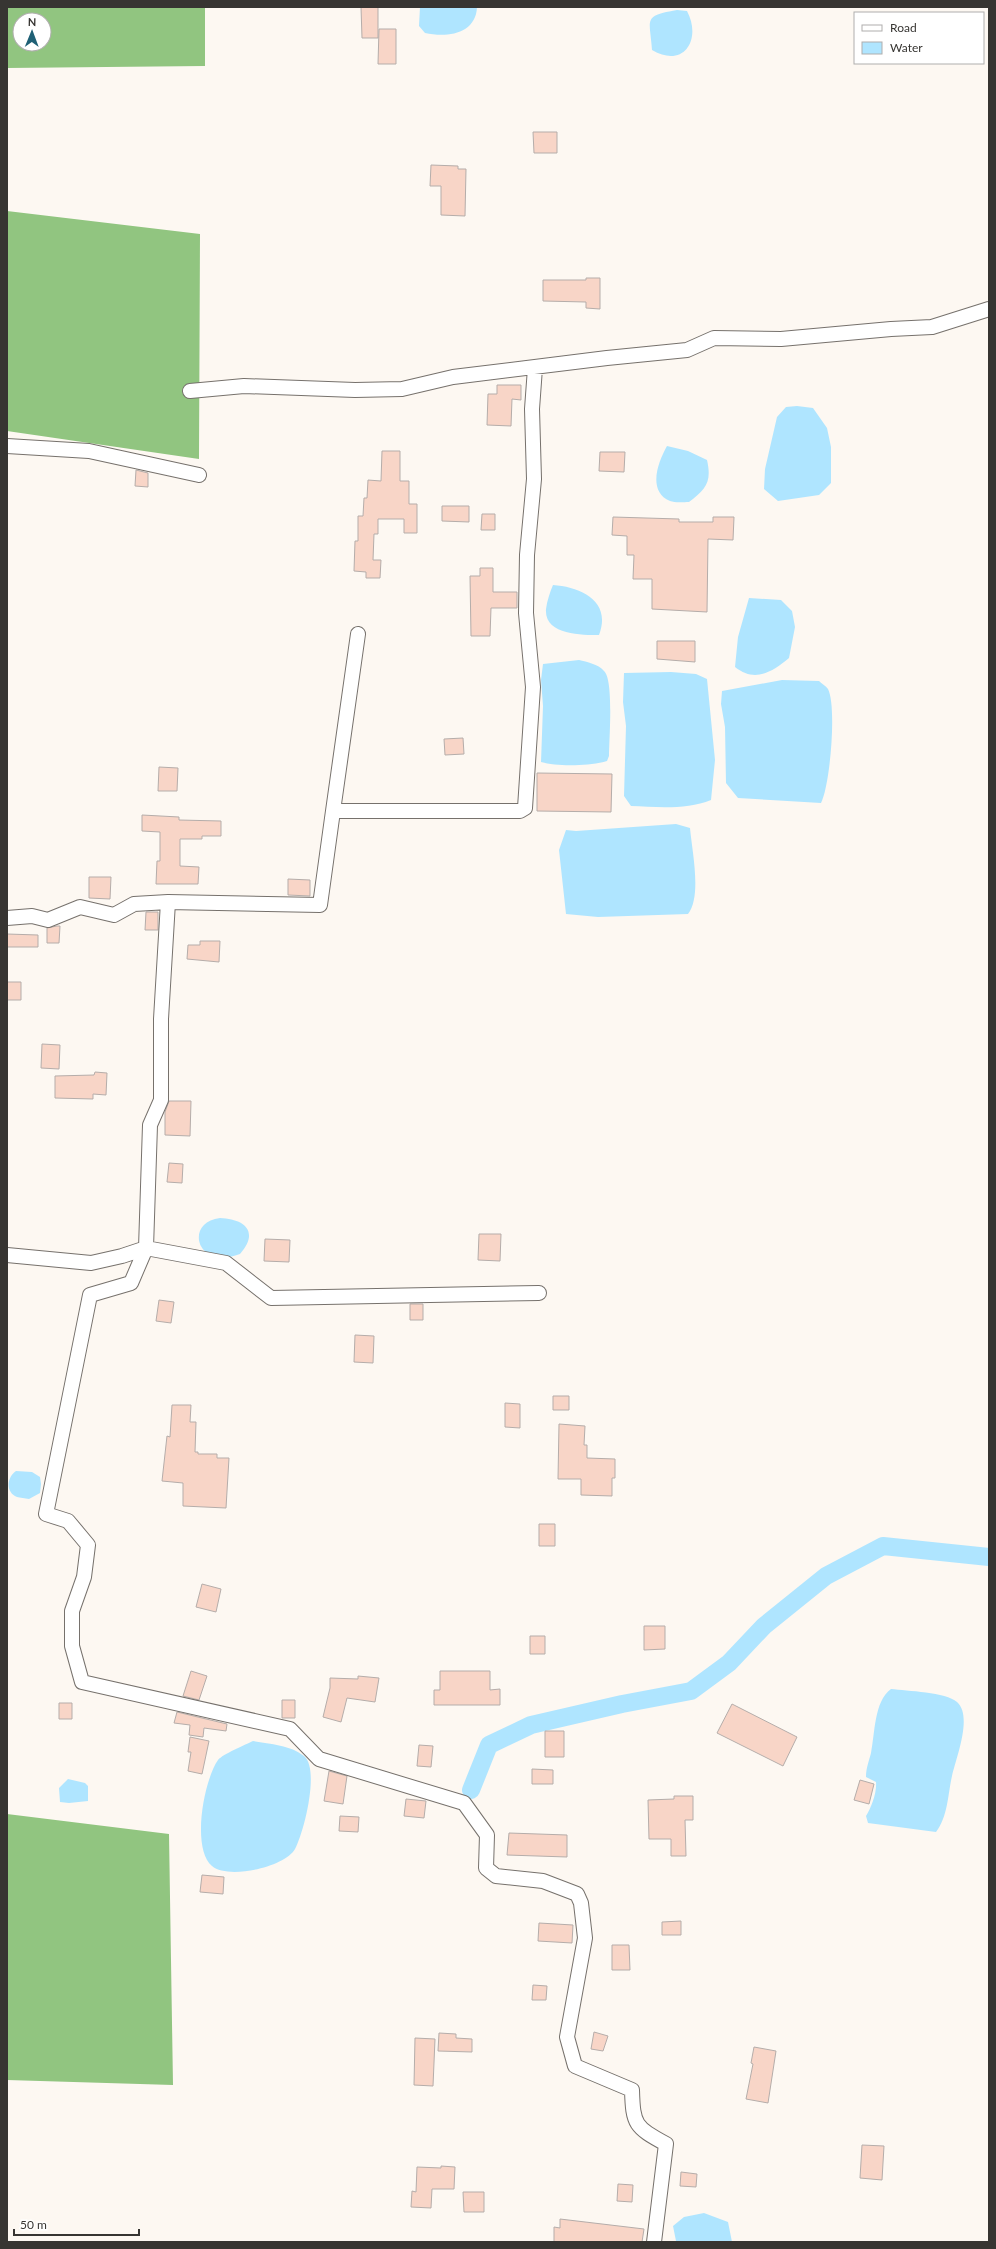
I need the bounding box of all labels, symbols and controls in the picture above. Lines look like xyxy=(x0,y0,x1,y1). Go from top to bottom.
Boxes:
north arrow xyxy=(12,12,52,52)
legend xyxy=(854,12,984,64)
text: N xyxy=(28,15,37,28)
text: Road xyxy=(890,20,917,35)
text: Water xyxy=(890,40,923,55)
scale bar xyxy=(14,2211,139,2237)
text: 50 m xyxy=(20,2217,47,2232)

